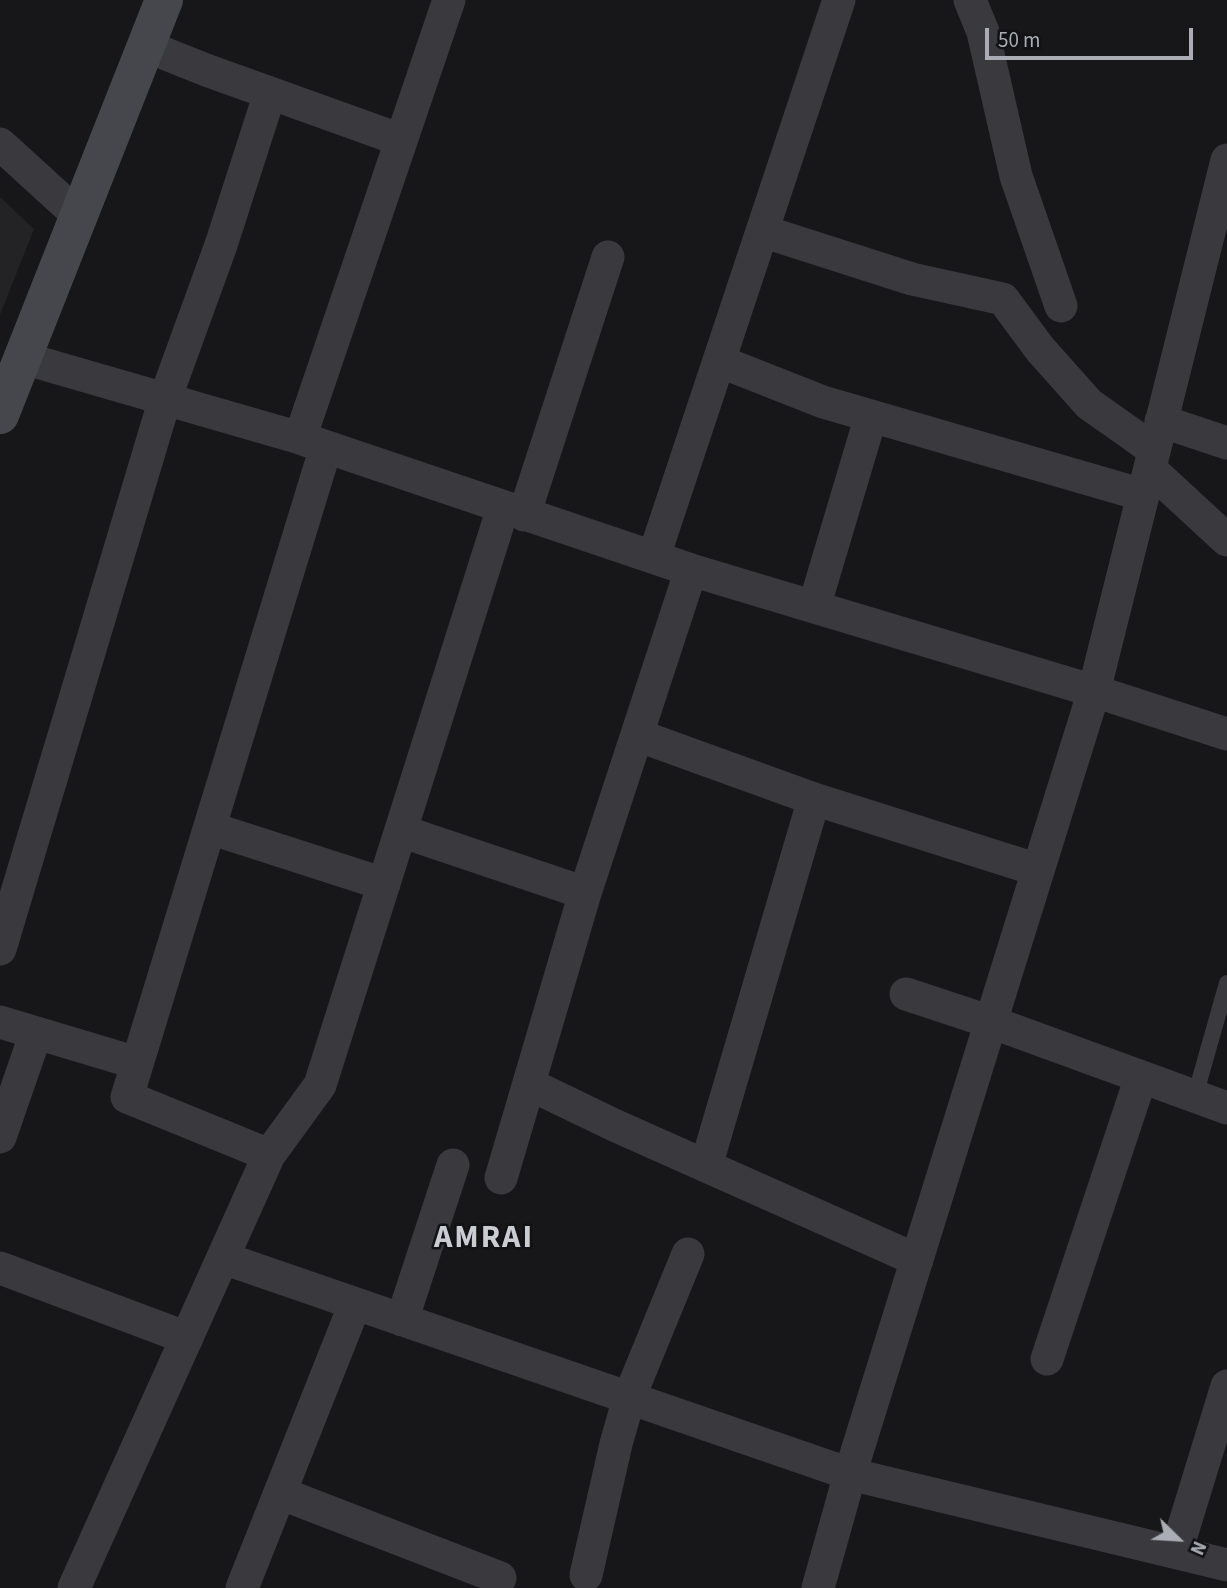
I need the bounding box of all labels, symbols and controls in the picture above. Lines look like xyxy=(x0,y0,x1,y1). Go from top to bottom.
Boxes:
scale bar xyxy=(989,14,1197,58)
text: 50 m xyxy=(998,25,1040,55)
district label: AMRAI xyxy=(435,1221,533,1259)
north arrow xyxy=(1143,1504,1213,1574)
text: N xyxy=(1183,1536,1213,1559)

